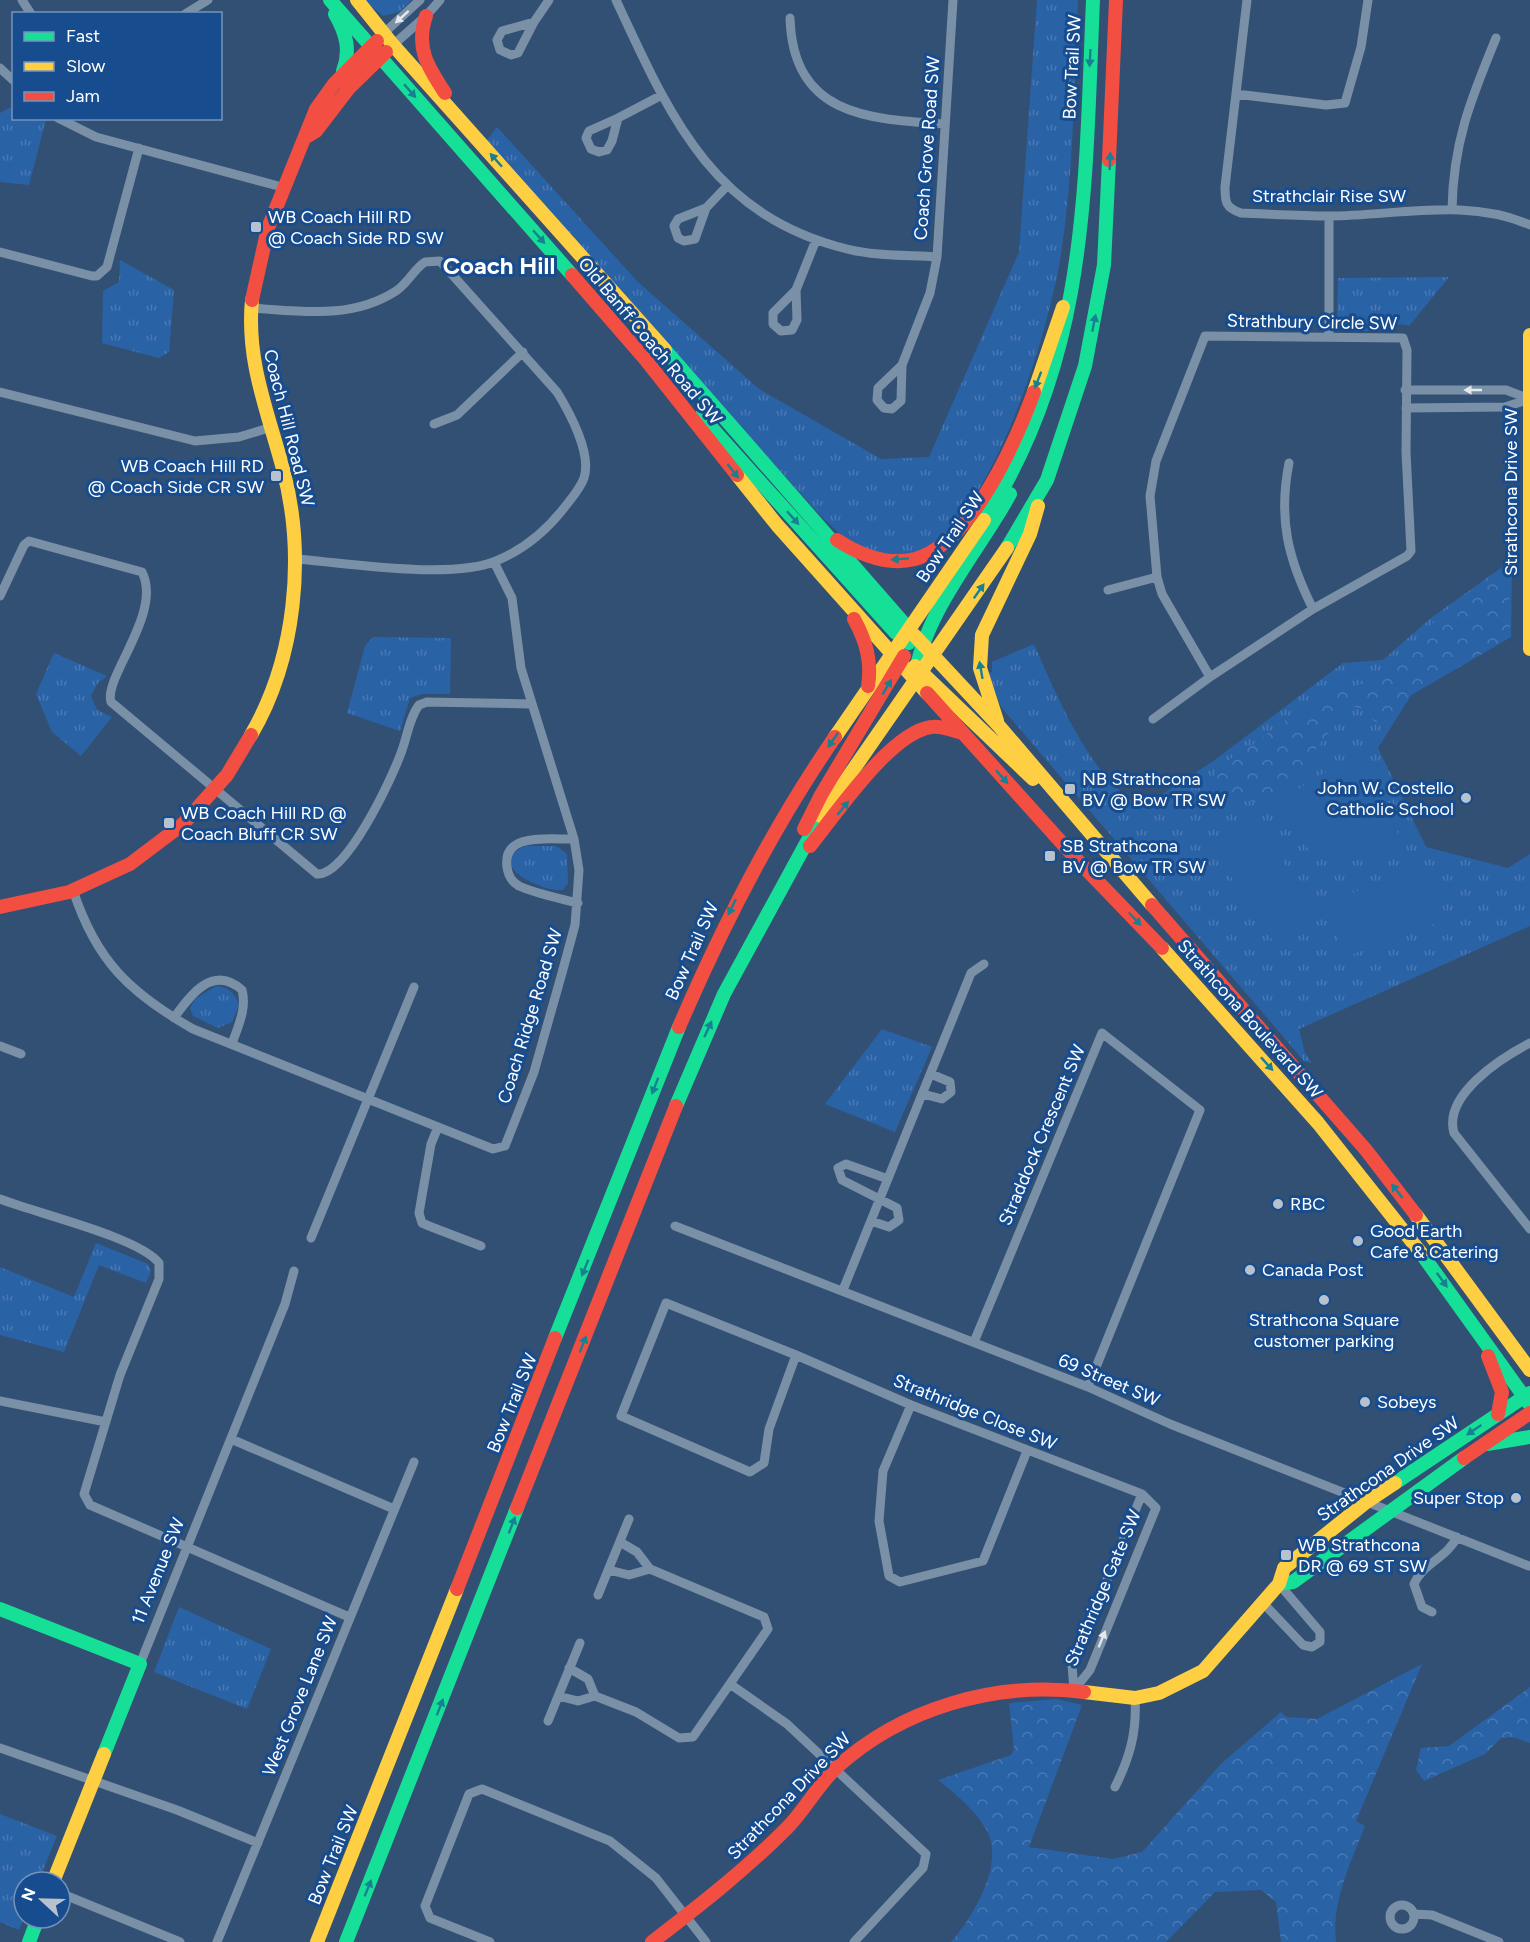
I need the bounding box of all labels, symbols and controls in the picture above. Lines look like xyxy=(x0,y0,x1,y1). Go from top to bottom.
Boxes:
one-way arrow xyxy=(395,10,410,23)
legend xyxy=(12,12,222,120)
street label: Bow Trail SW xyxy=(1058,13,1086,120)
text: Fast xyxy=(66,25,100,47)
one-way arrow xyxy=(1086,49,1095,68)
text: Slow xyxy=(66,55,105,77)
street label: Coach Grove Road SW xyxy=(910,55,944,241)
one-way arrow xyxy=(403,83,416,98)
text: Jam xyxy=(66,85,100,107)
one-way arrow xyxy=(1105,151,1114,170)
one-way arrow xyxy=(490,152,503,168)
street label: Strathclair Rise SW xyxy=(1252,185,1407,207)
place label: WB Coach Hill RD @ Coach Side RD SW xyxy=(268,206,444,249)
marker: WB Coach Hill RD @ Coach Side RD SW xyxy=(249,220,263,234)
one-way arrow xyxy=(532,229,545,244)
district label: Coach Hill xyxy=(443,251,555,280)
street label: Old Banff Coach Road SW xyxy=(573,253,727,430)
street label: Strathbury Circle SW xyxy=(1227,310,1398,334)
one-way arrow xyxy=(1090,314,1099,333)
street label: Coach Hill Road SW xyxy=(259,347,319,510)
one-way arrow xyxy=(1033,372,1043,390)
one-way arrow xyxy=(1464,385,1483,395)
street label: Strathcona Drive SW xyxy=(1500,407,1522,576)
place label: WB Coach Hill RD @ Coach Side CR SW xyxy=(88,455,265,498)
one-way arrow xyxy=(727,463,739,478)
marker: WB Coach Hill RD @ Coach Side CR SW xyxy=(269,469,283,483)
street label: Bow Trail SW xyxy=(912,487,989,587)
one-way arrow xyxy=(786,511,800,526)
one-way arrow xyxy=(891,555,910,564)
one-way arrow xyxy=(973,584,985,600)
one-way arrow xyxy=(977,660,986,679)
one-way arrow xyxy=(882,679,893,695)
one-way arrow xyxy=(828,732,839,748)
place label: NB Strathcona BV @ Bow TR SW xyxy=(1082,768,1227,811)
one-way arrow xyxy=(995,769,1008,784)
place label: John W. Costello Catholic School xyxy=(1318,777,1454,820)
marker: NB Strathcona BV @ Bow TR SW xyxy=(1063,782,1077,796)
marker: John W. Costello Catholic School xyxy=(1459,791,1473,805)
one-way arrow xyxy=(836,800,848,815)
place label: WB Coach Hill RD @ Coach Bluff CR SW xyxy=(181,802,347,845)
marker: WB Coach Hill RD @ Coach Bluff CR SW xyxy=(162,816,176,830)
place label: SB Strathcona BV @ Bow TR SW xyxy=(1062,835,1207,878)
marker: SB Strathcona BV @ Bow TR SW xyxy=(1043,849,1057,863)
street label: Bow Trail SW xyxy=(661,898,724,1003)
one-way arrow xyxy=(727,898,737,915)
one-way arrow xyxy=(1128,912,1142,926)
street label: Coach Ridge Road SW xyxy=(493,925,567,1106)
street label: Strathcona Boulevard SW xyxy=(1173,935,1328,1104)
one-way arrow xyxy=(703,1020,712,1037)
street label: Straddock Crescent SW xyxy=(994,1041,1090,1229)
one-way arrow xyxy=(1260,1056,1274,1071)
one-way arrow xyxy=(650,1077,660,1095)
one-way arrow xyxy=(1391,1183,1404,1199)
place label: RBC xyxy=(1290,1193,1325,1215)
marker: RBC xyxy=(1271,1197,1285,1211)
place label: Good Earth Cafe & Catering xyxy=(1370,1220,1499,1263)
marker: Good Earth Cafe & Catering xyxy=(1351,1234,1365,1248)
one-way arrow xyxy=(579,1259,589,1277)
place label: Canada Post xyxy=(1262,1259,1364,1281)
marker: Canada Post xyxy=(1243,1263,1257,1277)
one-way arrow xyxy=(1436,1272,1448,1288)
marker: Strathcona Square customer parking xyxy=(1317,1293,1331,1307)
place label: Strathcona Square customer parking xyxy=(1249,1309,1399,1352)
one-way arrow xyxy=(578,1334,588,1352)
street label: 69 Street SW xyxy=(1055,1349,1164,1412)
street label: Bow Trail SW xyxy=(482,1350,542,1456)
street label: Strathridge Close SW xyxy=(890,1369,1060,1455)
place label: Sobeys xyxy=(1377,1391,1436,1413)
marker: Sobeys xyxy=(1358,1395,1372,1409)
street label: Strathcona Drive SW xyxy=(1313,1411,1464,1526)
one-way arrow xyxy=(1466,1424,1482,1436)
place label: Super Stop xyxy=(1413,1487,1504,1509)
marker: Super Stop xyxy=(1509,1491,1523,1505)
street label: Strathridge Gate SW xyxy=(1060,1506,1146,1670)
street label: 11 Avenue SW xyxy=(127,1514,190,1627)
one-way arrow xyxy=(507,1516,517,1534)
place label: WB Strathcona DR @ 69 ST SW xyxy=(1298,1534,1428,1577)
marker: WB Strathcona DR @ 69 ST SW xyxy=(1279,1548,1293,1562)
street label: West Grove Lane SW xyxy=(258,1612,342,1779)
one-way arrow xyxy=(1097,1630,1107,1648)
one-way arrow xyxy=(435,1697,445,1715)
street label: Strathcona Drive SW xyxy=(723,1727,856,1864)
street label: Bow Trail SW xyxy=(303,1802,363,1908)
north arrow xyxy=(12,1870,72,1930)
one-way arrow xyxy=(363,1878,373,1896)
text: N xyxy=(17,1885,40,1904)

